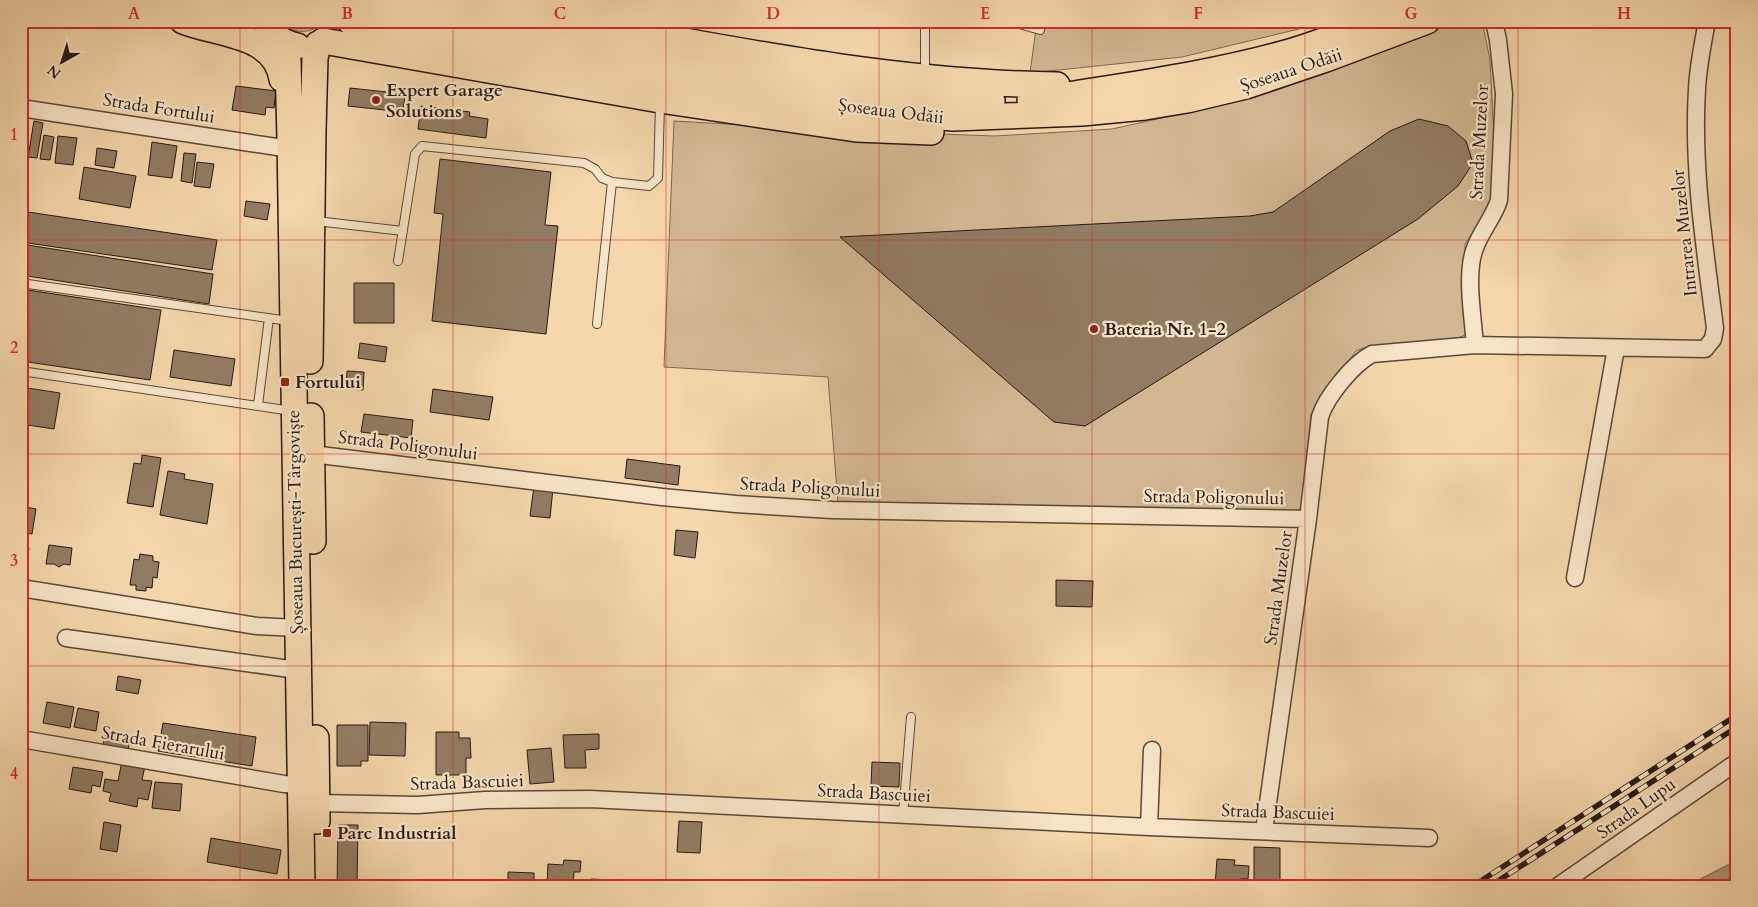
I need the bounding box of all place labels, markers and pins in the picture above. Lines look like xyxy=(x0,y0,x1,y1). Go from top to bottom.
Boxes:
place label: Expert Garage Solutions xyxy=(386,78,503,124)
marker: Expert Garage Solutions xyxy=(370,94,382,106)
place label: Bateria Nr. 1-2 xyxy=(1104,317,1226,342)
marker: Bateria Nr. 1-2 xyxy=(1088,323,1100,335)
place label: Fortului xyxy=(295,370,361,395)
marker: Fortului xyxy=(279,376,291,388)
place label: Parc Industrial xyxy=(337,821,456,846)
marker: Parc Industrial xyxy=(321,827,333,839)

